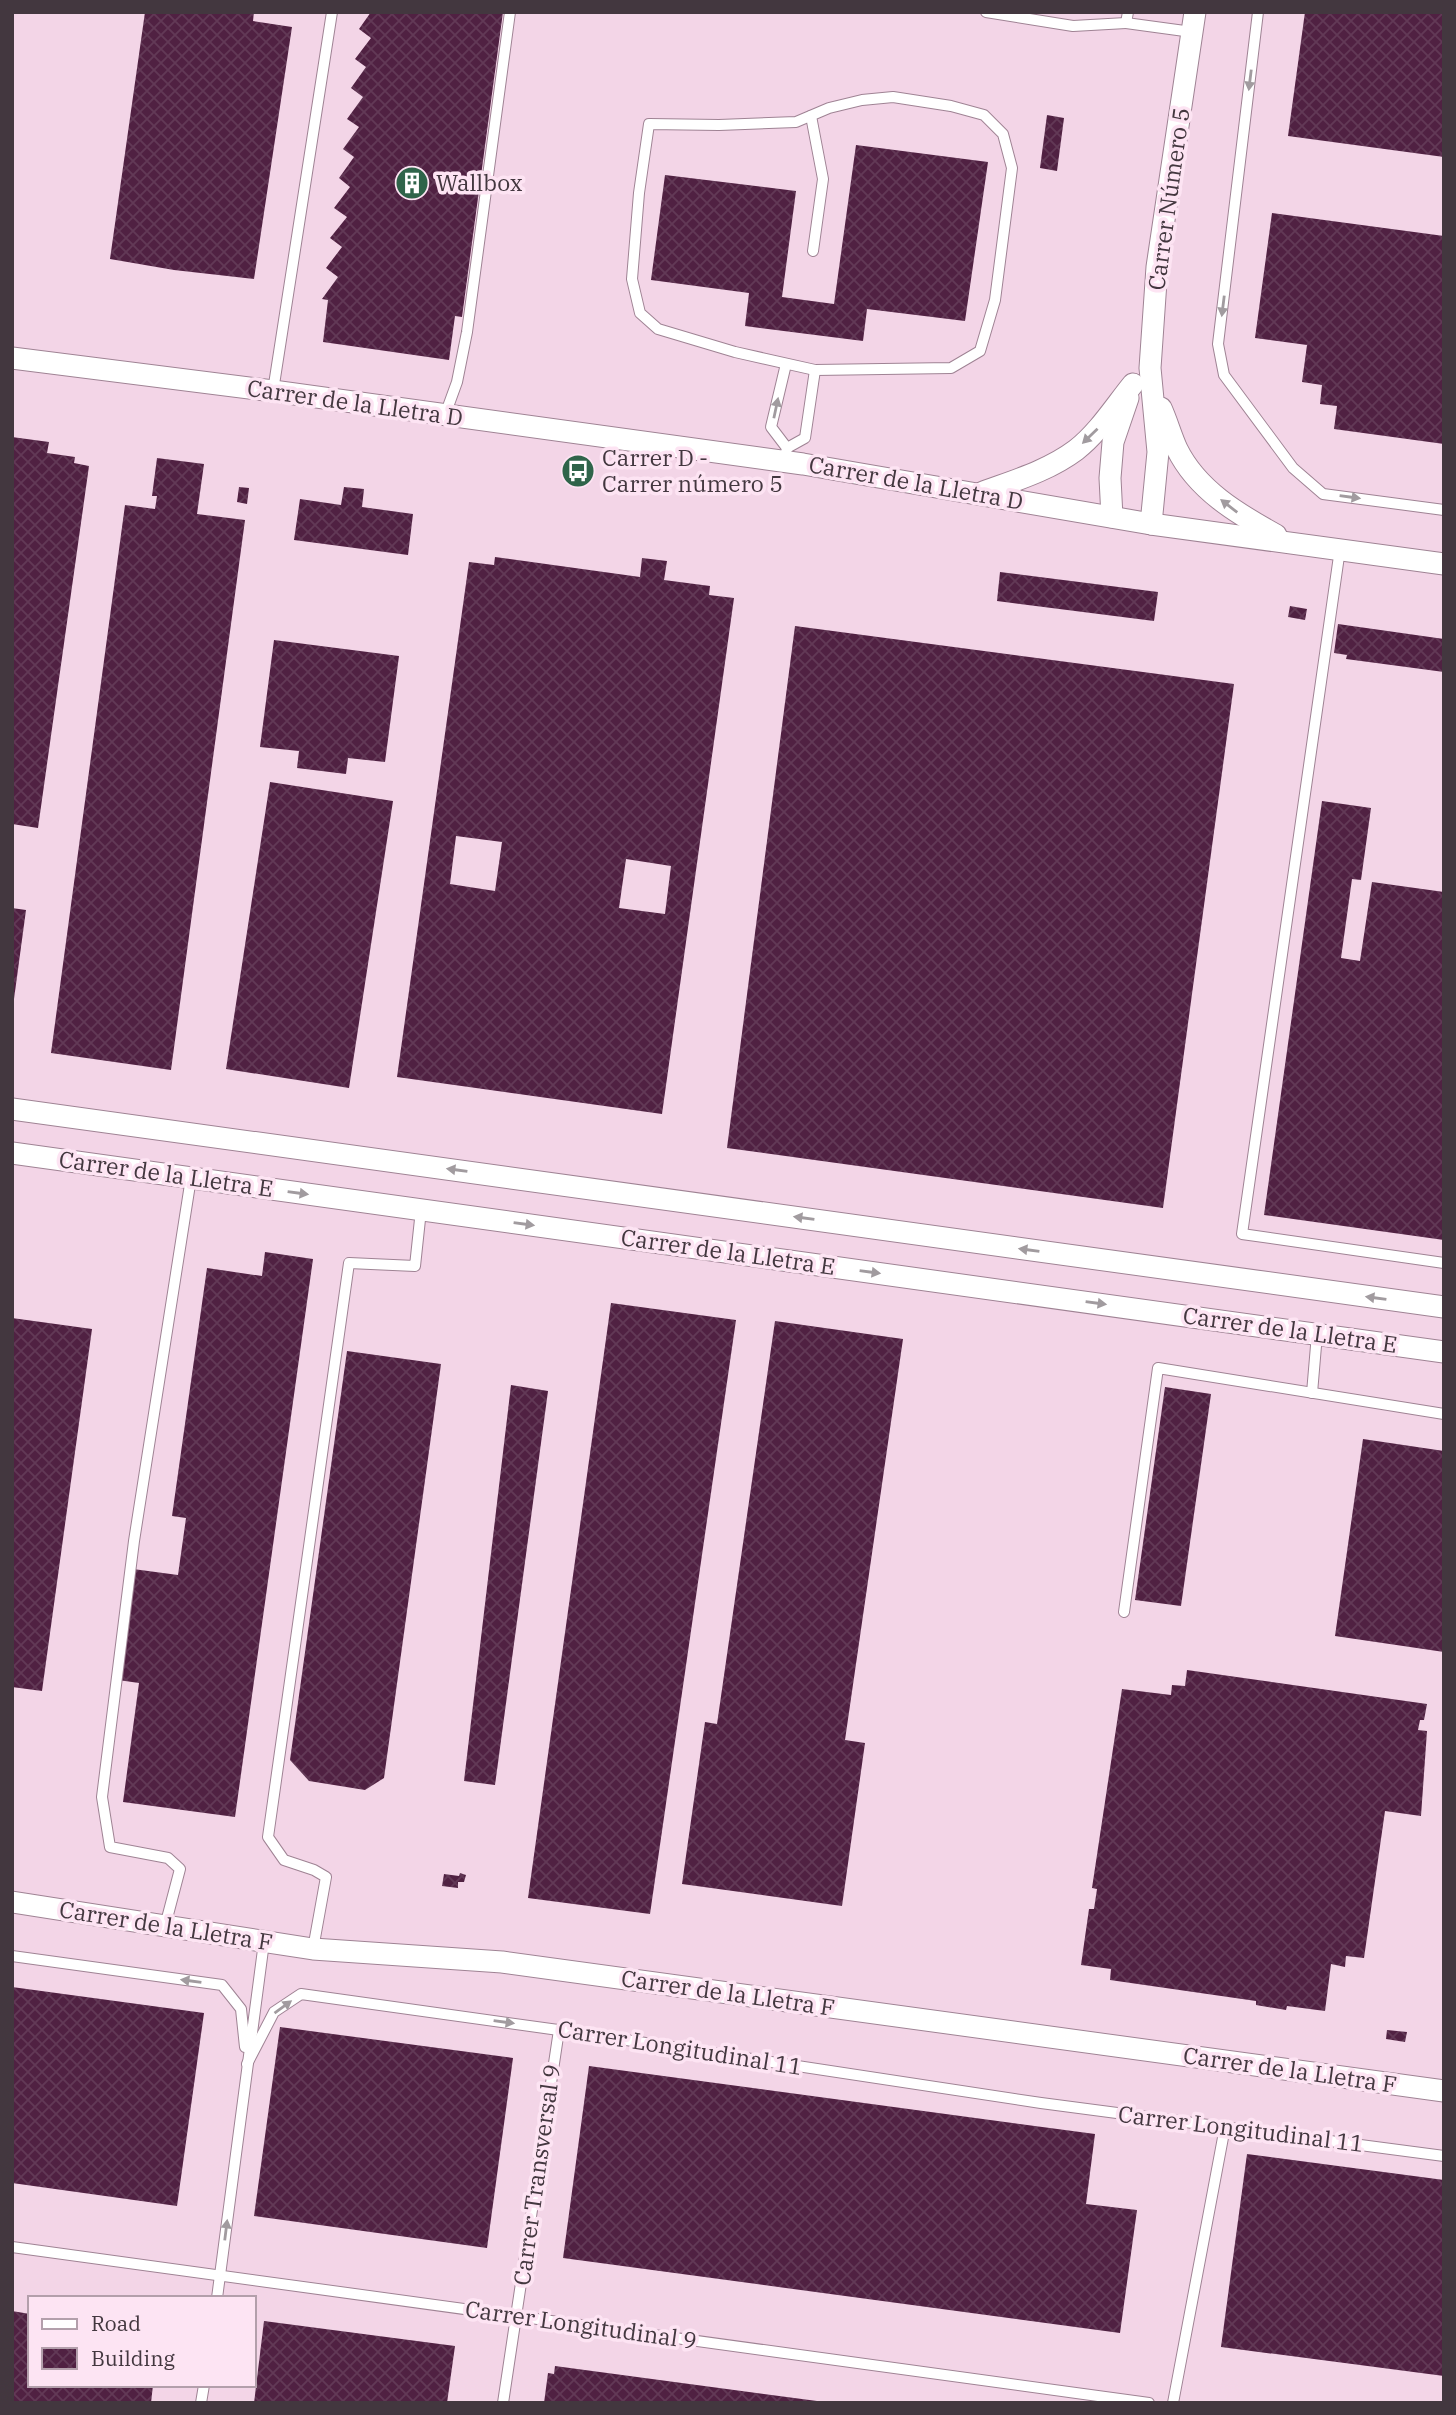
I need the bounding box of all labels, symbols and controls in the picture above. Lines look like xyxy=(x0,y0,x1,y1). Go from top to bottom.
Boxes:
one-way arrow xyxy=(1245,69,1256,91)
street label: Carrer Número 5 xyxy=(1140,106,1196,292)
building icon: Wallbox xyxy=(393,164,431,202)
place label: Wallbox xyxy=(436,167,523,197)
one-way arrow xyxy=(1217,295,1228,317)
street label: Carrer de la Lletra D xyxy=(245,372,465,432)
one-way arrow xyxy=(770,397,781,419)
one-way arrow xyxy=(1082,428,1099,444)
place label: Carrer D - Carrer número 5 xyxy=(602,442,783,498)
street label: Carrer de la Lletra D xyxy=(807,448,1026,516)
bus stop icon: Carrer D - Carrer número 5 xyxy=(559,452,597,490)
one-way arrow xyxy=(1339,492,1361,503)
one-way arrow xyxy=(1220,499,1238,514)
street label: Carrer de la Lletra E xyxy=(57,1143,275,1203)
one-way arrow xyxy=(446,1165,468,1176)
one-way arrow xyxy=(287,1188,309,1199)
one-way arrow xyxy=(793,1213,815,1224)
one-way arrow xyxy=(513,1219,535,1230)
street label: Carrer de la Lletra E xyxy=(619,1221,837,1281)
one-way arrow xyxy=(1018,1244,1040,1255)
one-way arrow xyxy=(859,1267,881,1278)
one-way arrow xyxy=(1365,1292,1387,1303)
one-way arrow xyxy=(1085,1298,1107,1309)
street label: Carrer de la Lletra E xyxy=(1181,1299,1399,1359)
street label: Carrer de la Lletra F xyxy=(57,1893,275,1957)
street label: Carrer de la Lletra F xyxy=(619,1962,837,2022)
one-way arrow xyxy=(180,1975,202,1986)
one-way arrow xyxy=(273,2000,292,2014)
street label: Carrer Longitudinal 11 xyxy=(556,2013,805,2081)
one-way arrow xyxy=(493,2017,515,2028)
street label: Carrer de la Lletra F xyxy=(1181,2039,1399,2099)
street label: Carrer Transversal 9 xyxy=(506,2062,566,2287)
street label: Carrer Longitudinal 11 xyxy=(1117,2098,1366,2158)
one-way arrow xyxy=(220,2219,231,2241)
street label: Carrer Longitudinal 9 xyxy=(463,2293,699,2355)
legend xyxy=(28,2296,256,2387)
text: Road xyxy=(91,2309,141,2337)
text: Building xyxy=(91,2344,176,2372)

